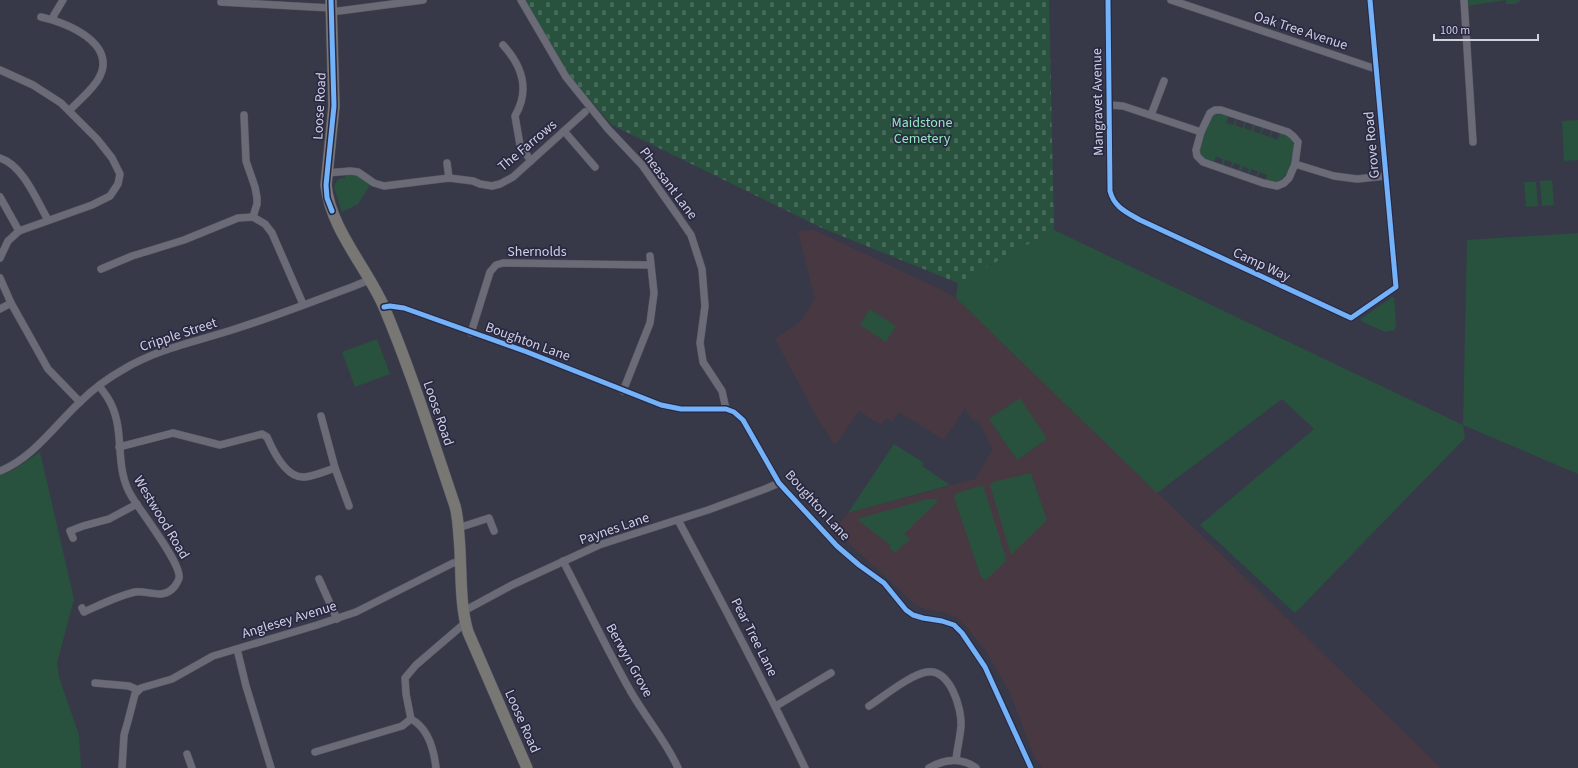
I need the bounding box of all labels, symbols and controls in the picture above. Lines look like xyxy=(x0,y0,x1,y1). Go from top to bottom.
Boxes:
street label: Oak Tree Avenue xyxy=(1251,6,1350,56)
scale bar xyxy=(1434,16,1538,42)
text: 100 m xyxy=(1440,22,1470,39)
street label: Mangravet Avenue xyxy=(1087,48,1109,156)
street label: Loose Road xyxy=(308,72,332,140)
street label: Grove Road xyxy=(1359,111,1385,179)
park label: Maidstone Cemetery xyxy=(892,113,952,149)
street label: The Farrows xyxy=(494,115,562,176)
street label: Pheasant Lane xyxy=(634,143,702,224)
street label: Shernolds xyxy=(507,242,567,262)
street label: Camp Way xyxy=(1229,243,1294,287)
street label: Cripple Street xyxy=(137,313,220,357)
street label: Boughton Lane xyxy=(482,317,573,367)
street label: Loose Road xyxy=(418,378,458,448)
street label: Boughton Lane xyxy=(780,466,855,546)
street label: Westwood Road xyxy=(128,472,194,563)
street label: Paynes Lane xyxy=(577,508,652,550)
street label: Pear Tree Lane xyxy=(726,595,783,680)
street label: Anglesey Avenue xyxy=(239,596,339,644)
street label: Berwyn Grove xyxy=(601,620,658,701)
street label: Loose Road xyxy=(499,687,545,756)

